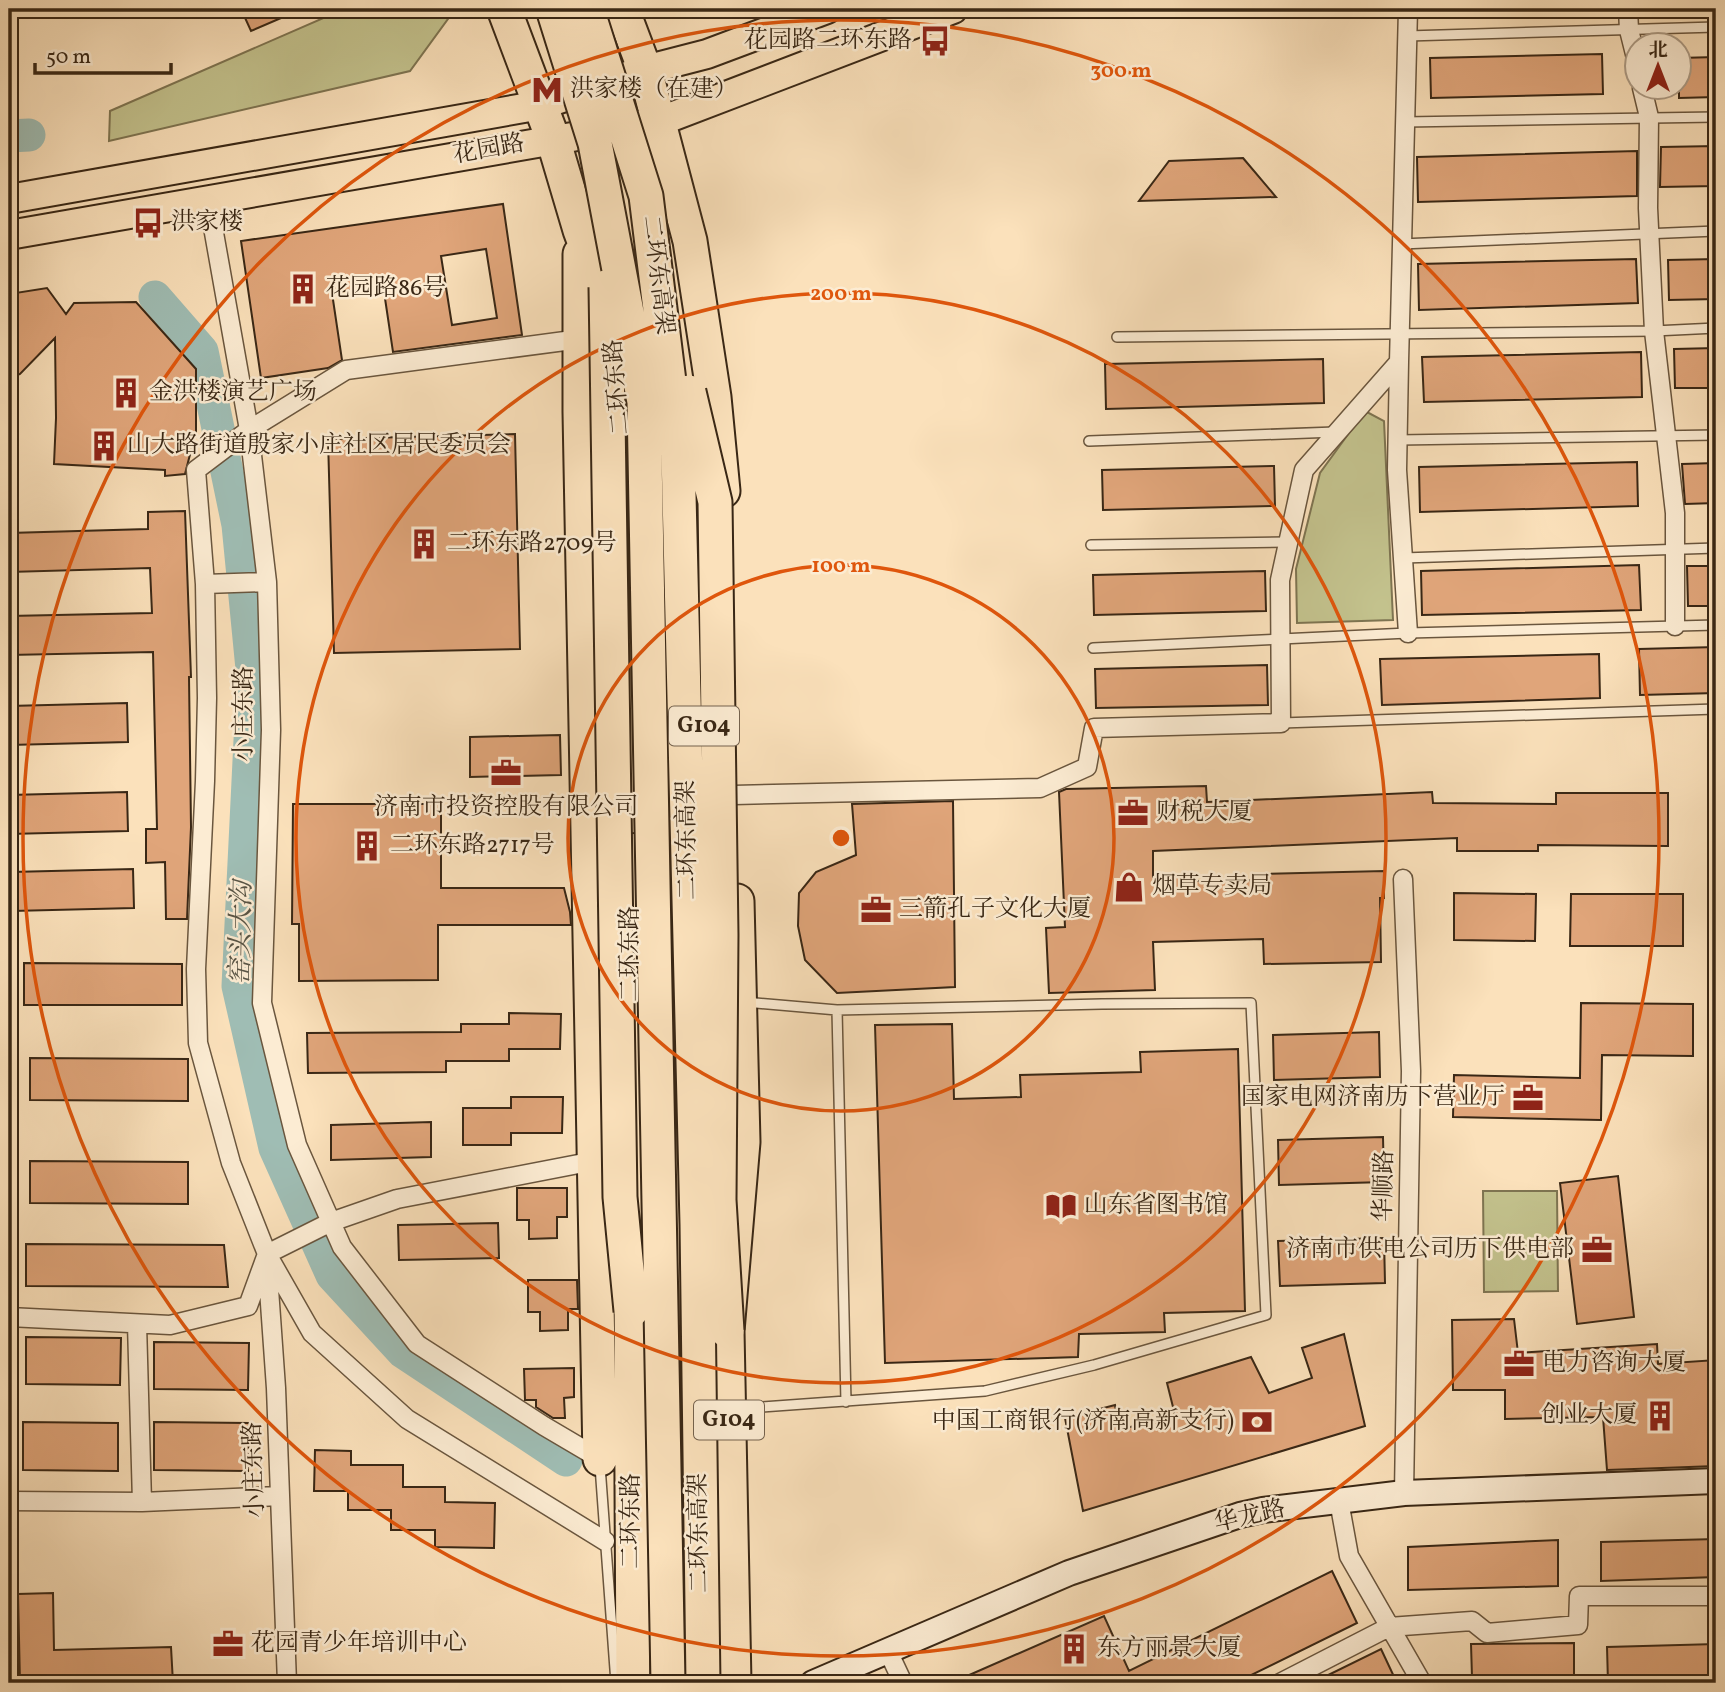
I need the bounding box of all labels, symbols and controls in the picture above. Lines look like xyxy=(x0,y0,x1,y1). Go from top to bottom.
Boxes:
place label: 花园路二环东路 xyxy=(744,24,912,58)
bus stop icon: 花园路二环东路 xyxy=(918,24,952,58)
scale bar xyxy=(35,32,172,76)
north arrow xyxy=(1624,32,1694,102)
text: 北 xyxy=(1648,38,1668,64)
text: 50 m xyxy=(46,43,91,72)
text: 300 m xyxy=(1091,57,1151,86)
metro station icon: 洪家楼（在建） xyxy=(530,73,564,107)
place label: 洪家楼（在建） xyxy=(570,73,738,107)
street label: 花园路 xyxy=(451,127,527,173)
bus stop icon: 洪家楼 xyxy=(131,206,165,240)
place label: 洪家楼 xyxy=(171,206,243,240)
street label: 二环东高架 xyxy=(633,213,681,337)
building icon: 花园路86号 xyxy=(286,272,320,306)
place label: 花园路86号 xyxy=(326,272,446,306)
text: 200 m xyxy=(810,280,872,309)
street label: 二环东路 xyxy=(597,338,639,436)
building icon: 金洪楼演艺广场 xyxy=(109,376,143,410)
place label: 金洪楼演艺广场 xyxy=(149,376,317,410)
building icon: 山大路街道殷家小庄社区居民委员会 xyxy=(87,429,121,463)
place label: 山大路街道殷家小庄社区居民委员会 xyxy=(127,429,511,463)
building icon: 二环东路2709号 xyxy=(407,527,441,561)
place label: 二环东路2709号 xyxy=(447,527,617,561)
text: 100 m xyxy=(811,552,871,581)
street label: 小庄东路 xyxy=(228,666,262,762)
road number: G104 xyxy=(669,706,739,746)
office icon: 济南市投资控股有限公司 xyxy=(489,756,523,790)
street label: 二环东高架 xyxy=(670,780,706,900)
place label: 济南市投资控股有限公司 xyxy=(374,791,638,825)
office icon: 财税大厦 xyxy=(1116,796,1150,830)
place label: 财税大厦 xyxy=(1156,796,1252,830)
centre of rings xyxy=(829,826,853,850)
building icon: 二环东路2717号 xyxy=(350,829,384,863)
place label: 二环东路2717号 xyxy=(390,829,555,863)
shop icon: 烟草专卖局 xyxy=(1112,870,1146,904)
place label: 烟草专卖局 xyxy=(1152,870,1272,904)
water label: 窑头大沟 xyxy=(223,877,261,985)
office icon: 三箭孔子文化大厦 xyxy=(859,893,893,927)
place label: 三箭孔子文化大厦 xyxy=(899,893,1091,927)
street label: 二环东路 xyxy=(614,906,648,1002)
place label: 国家电网济南历下营业厅 xyxy=(1241,1081,1505,1115)
office icon: 国家电网济南历下营业厅 xyxy=(1511,1081,1545,1115)
street label: 华顺路 xyxy=(1367,1150,1403,1222)
library icon: 山东省图书馆 xyxy=(1044,1189,1078,1223)
place label: 山东省图书馆 xyxy=(1084,1189,1228,1223)
place label: 济南市供电公司历下供电部 xyxy=(1286,1233,1574,1267)
office icon: 济南市供电公司历下供电部 xyxy=(1580,1233,1614,1267)
office icon: 电力咨询大厦 xyxy=(1502,1347,1536,1381)
place label: 电力咨询大厦 xyxy=(1542,1347,1686,1381)
place label: 创业大厦 xyxy=(1541,1399,1637,1433)
building icon: 创业大厦 xyxy=(1643,1399,1677,1433)
road number: G104 xyxy=(694,1400,764,1440)
place label: 中国工商银行(济南高新支行) xyxy=(932,1405,1234,1439)
bank icon: 中国工商银行(济南高新支行) xyxy=(1240,1405,1274,1439)
street label: 小庄东路 xyxy=(236,1421,274,1519)
street label: 二环东路 xyxy=(615,1473,649,1569)
street label: 二环东高架 xyxy=(682,1473,718,1593)
street label: 华龙路 xyxy=(1211,1492,1289,1542)
office icon: 花园青少年培训中心 xyxy=(211,1627,245,1661)
place label: 花园青少年培训中心 xyxy=(251,1627,467,1661)
building icon: 东方丽景大厦 xyxy=(1057,1632,1091,1666)
place label: 东方丽景大厦 xyxy=(1097,1632,1241,1666)

